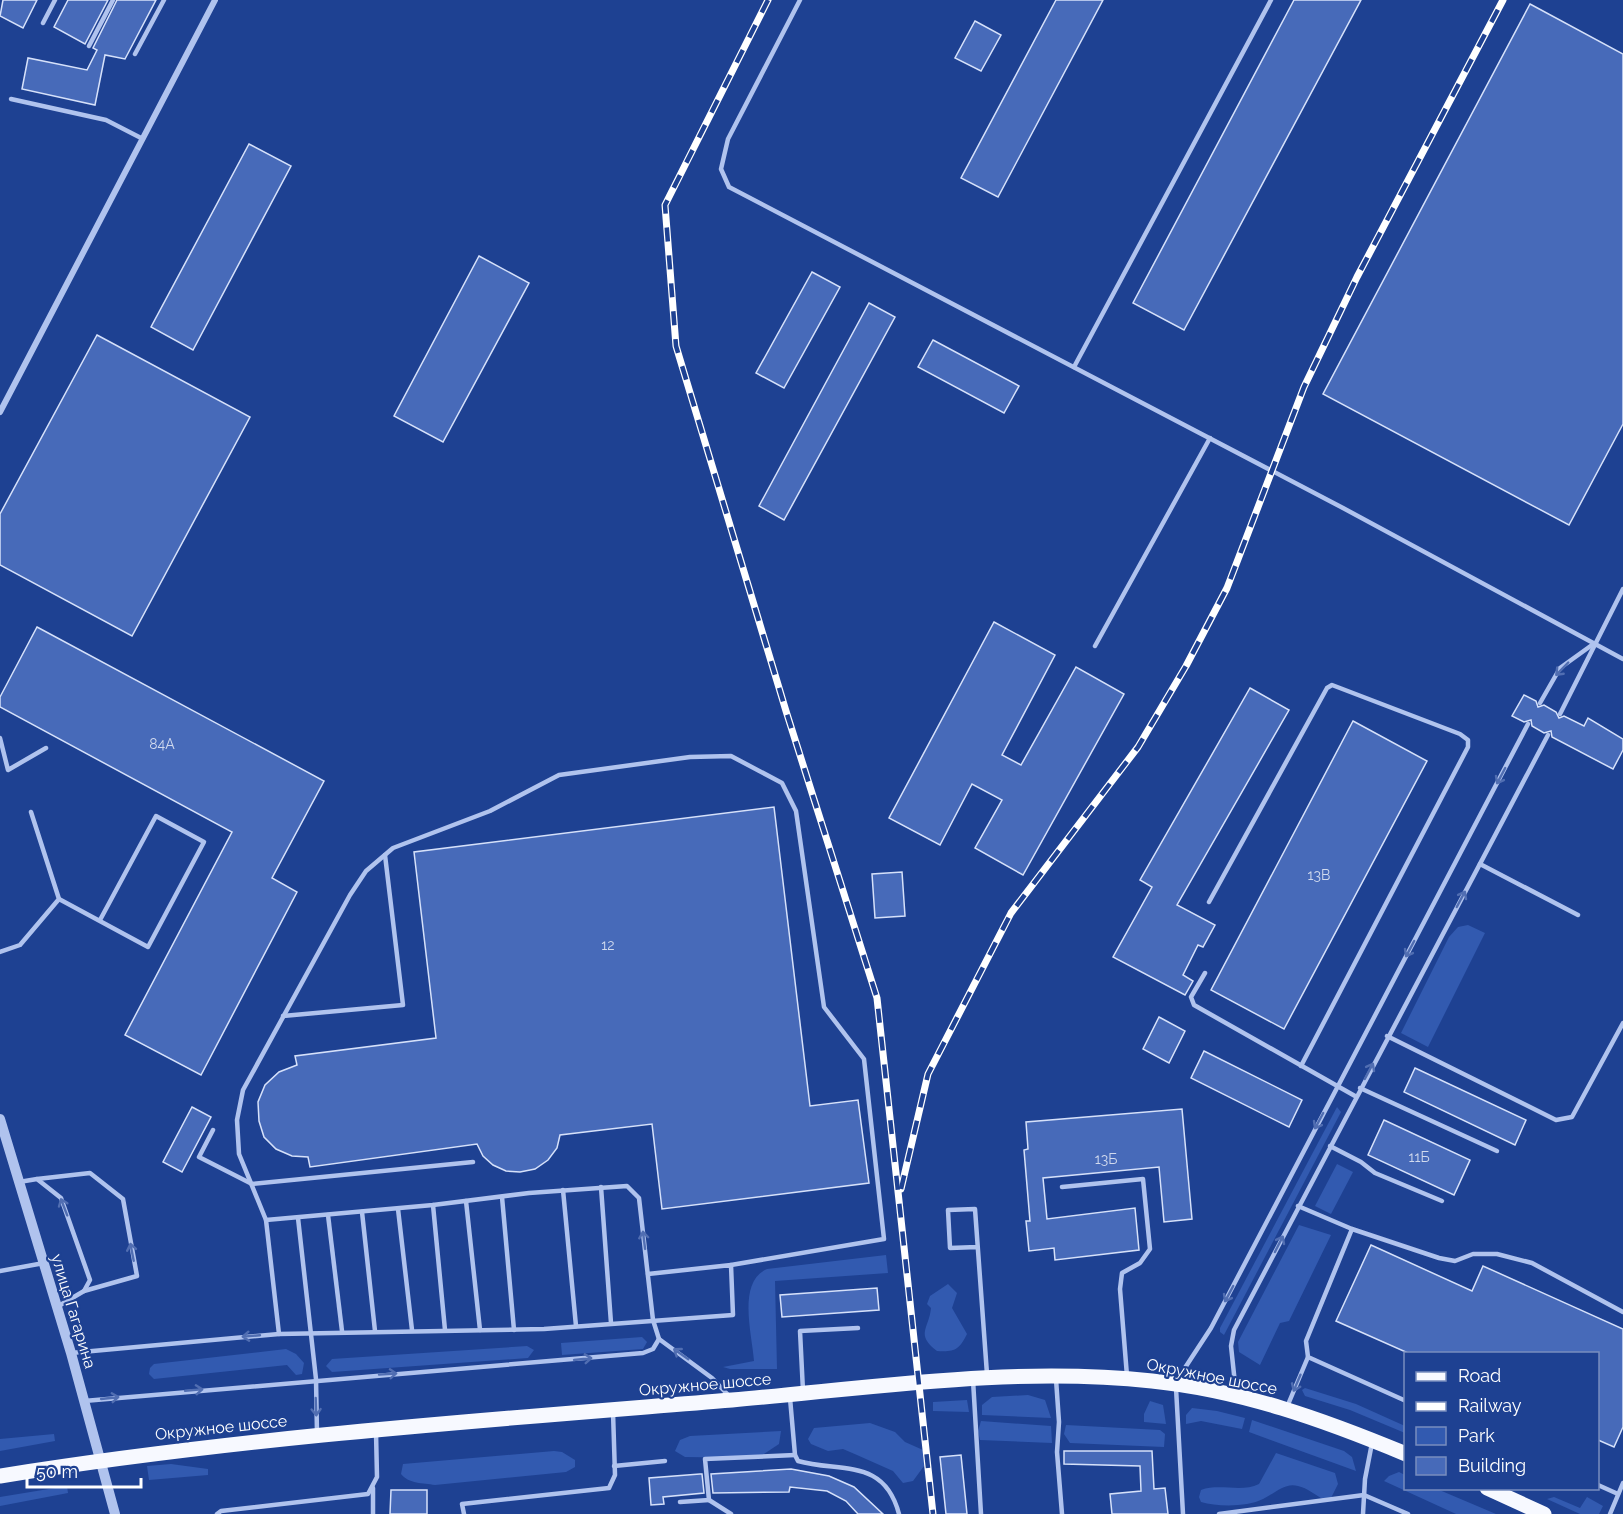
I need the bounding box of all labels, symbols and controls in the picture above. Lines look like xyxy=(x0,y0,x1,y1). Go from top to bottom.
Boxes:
one-way arrow xyxy=(1555,661,1569,676)
house number: 84А xyxy=(149,736,175,752)
one-way arrow xyxy=(1495,767,1506,785)
house number: 13В xyxy=(1308,867,1330,883)
one-way arrow xyxy=(1456,890,1467,908)
house number: 12 xyxy=(601,937,615,953)
one-way arrow xyxy=(1404,939,1415,957)
one-way arrow xyxy=(1364,1062,1375,1080)
one-way arrow xyxy=(1313,1112,1325,1130)
house number: 11Б xyxy=(1408,1149,1430,1165)
house number: 13Б xyxy=(1095,1151,1117,1167)
one-way arrow xyxy=(58,1198,69,1217)
one-way arrow xyxy=(638,1231,649,1251)
one-way arrow xyxy=(1274,1235,1285,1253)
one-way arrow xyxy=(127,1243,138,1263)
street label: улица Гагарина xyxy=(47,1251,100,1371)
one-way arrow xyxy=(1223,1285,1235,1302)
one-way arrow xyxy=(242,1331,262,1342)
one-way arrow xyxy=(674,1348,690,1360)
legend xyxy=(1404,1352,1599,1490)
one-way arrow xyxy=(572,1353,592,1364)
street label: Окружное шоссе xyxy=(1145,1355,1279,1398)
text: Road xyxy=(1458,1365,1501,1386)
one-way arrow xyxy=(378,1368,398,1379)
street label: Окружное шоссе xyxy=(638,1369,772,1400)
one-way arrow xyxy=(1291,1373,1302,1391)
one-way arrow xyxy=(183,1384,203,1395)
one-way arrow xyxy=(99,1392,119,1403)
text: Railway xyxy=(1458,1395,1522,1416)
one-way arrow xyxy=(310,1396,322,1416)
street label: Окружное шоссе xyxy=(154,1411,288,1444)
text: Park xyxy=(1458,1425,1495,1446)
scale bar xyxy=(27,1451,141,1489)
text: Building xyxy=(1458,1455,1526,1476)
text: 50 m xyxy=(36,1461,78,1482)

